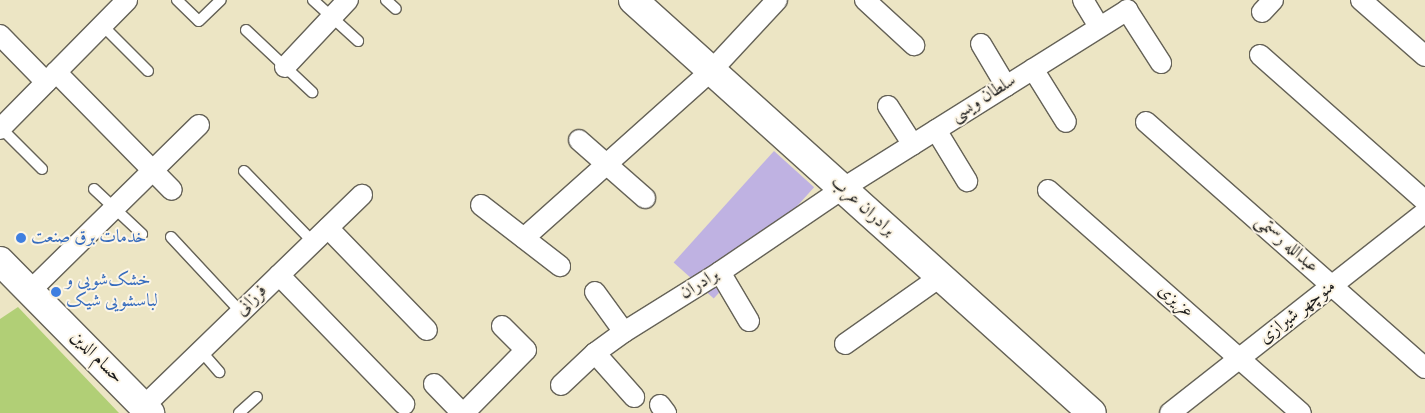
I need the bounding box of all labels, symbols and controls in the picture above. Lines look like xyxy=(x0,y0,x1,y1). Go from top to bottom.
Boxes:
street label: سلطان ویسی xyxy=(947,70,1021,128)
street label: برادران عرب xyxy=(825,172,899,242)
street label: عبدالله رستمی xyxy=(1250,211,1322,279)
place label: خدمات برق صنعت xyxy=(31,227,146,249)
marker: خدمات برق صنعت xyxy=(15,232,27,244)
street label: برادران xyxy=(676,265,724,305)
place label: خشک‌شویی و لباسشویی شیک xyxy=(66,271,158,314)
street label: منوچهر شیرازی xyxy=(1255,276,1341,350)
street label: عزیزی xyxy=(1152,280,1198,324)
street label: فرزانی xyxy=(232,281,272,321)
marker: خشک‌شویی و لباسشویی شیک xyxy=(50,286,62,298)
street label: حسام الدین xyxy=(65,327,127,389)

